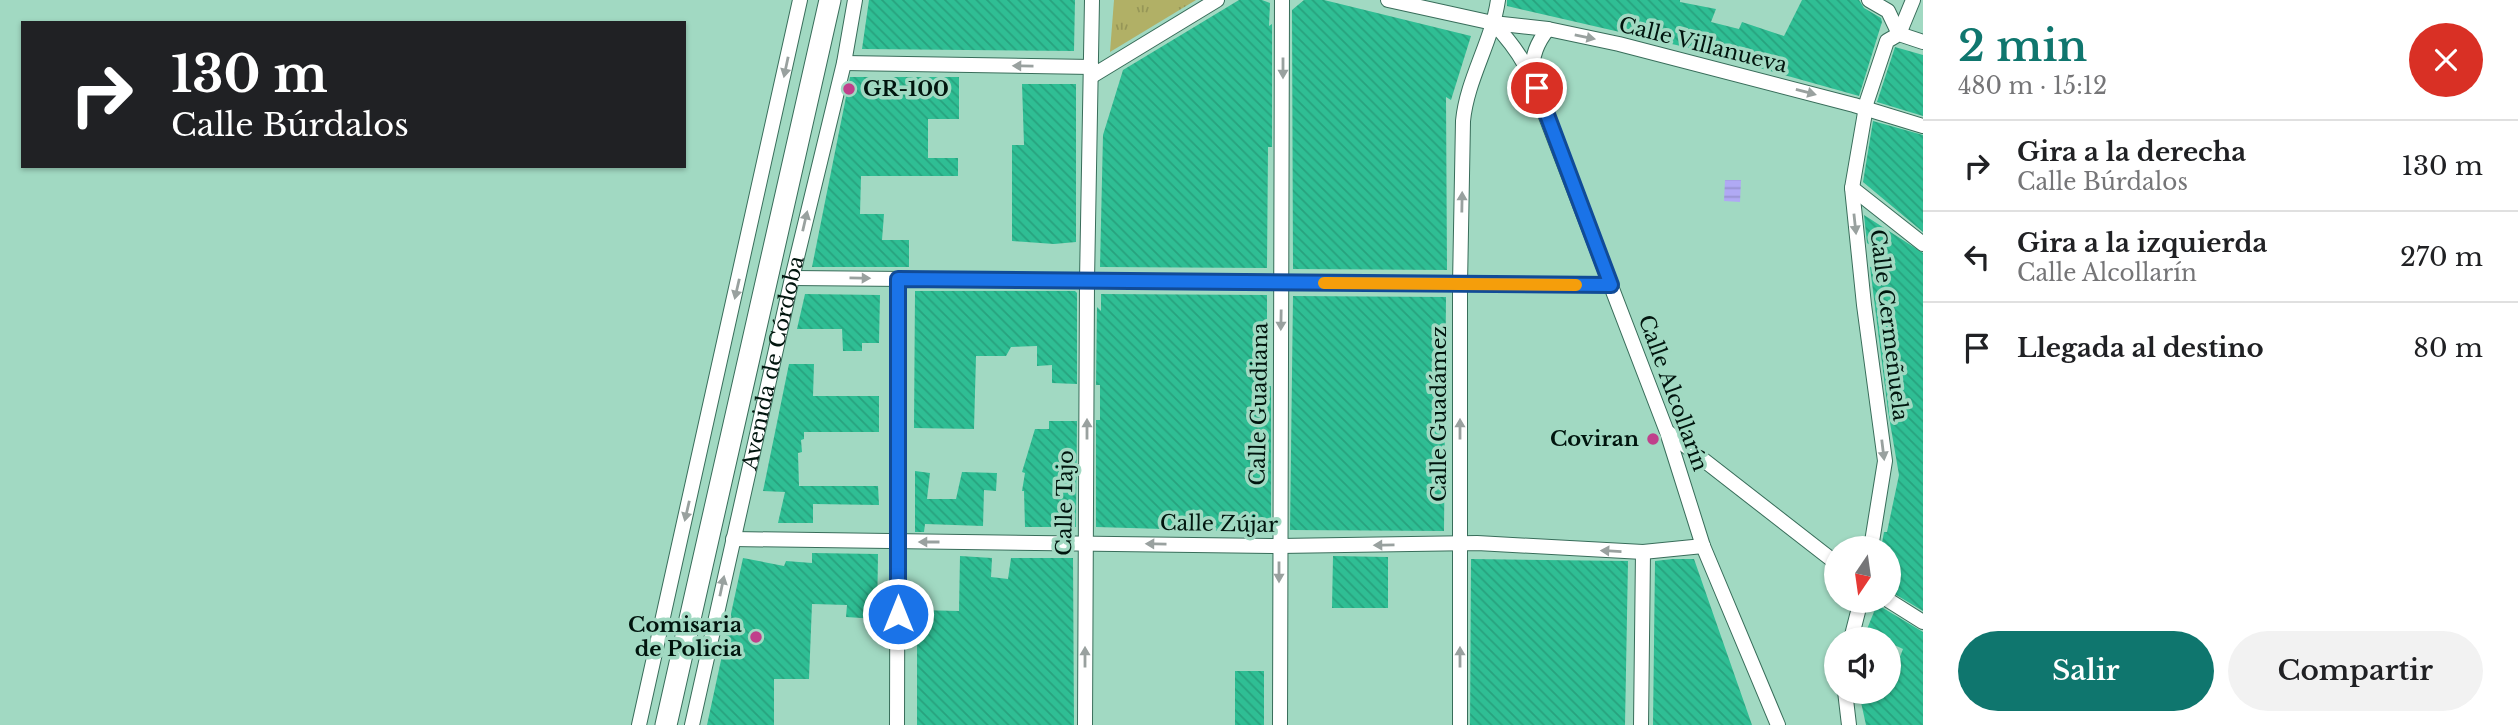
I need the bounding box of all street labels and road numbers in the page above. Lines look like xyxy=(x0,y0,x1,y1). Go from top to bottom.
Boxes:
street label: Calle Villanueva xyxy=(1616,12,1790,79)
street label: Calle Cermeñuela xyxy=(1864,228,1914,423)
street label: Avenida de Córdoba xyxy=(736,253,810,473)
street label: Calle Alcollarín xyxy=(1633,311,1713,475)
street label: Calle Guadiana xyxy=(1245,322,1273,486)
street label: Calle Guadámez xyxy=(1426,326,1452,502)
street label: Calle Tajo xyxy=(1051,450,1079,556)
street label: Calle Zújar xyxy=(1160,510,1278,538)

